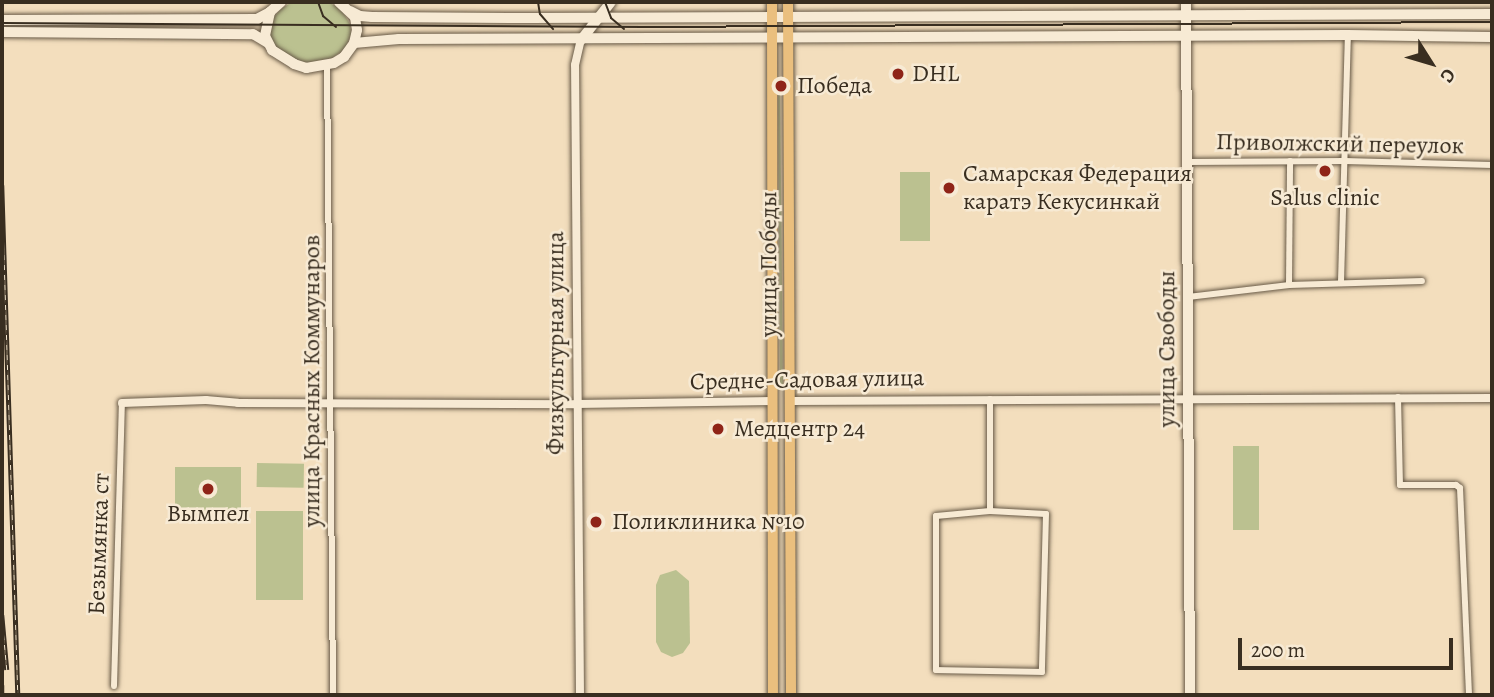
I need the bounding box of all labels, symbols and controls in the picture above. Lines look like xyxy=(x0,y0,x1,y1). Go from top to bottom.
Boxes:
north arrow xyxy=(1396,28,1466,98)
place label: DHL xyxy=(912,60,959,88)
text: С xyxy=(1434,63,1462,88)
marker: DHL xyxy=(890,66,906,82)
place label: Победа xyxy=(797,72,872,100)
marker: Победа xyxy=(771,76,791,96)
street label: Приволжский переулок xyxy=(1216,127,1464,161)
place label: Самарская Федерация каратэ Кекусинкай xyxy=(963,160,1192,216)
marker: Salus clinic xyxy=(1315,161,1335,181)
marker: Самарская Федерация каратэ Кекусинкай xyxy=(941,180,957,196)
place label: Salus clinic xyxy=(1270,184,1380,212)
street label: улица Победы xyxy=(755,191,783,337)
street label: Физкультурная улица xyxy=(542,231,570,455)
street label: улица Красных Коммунаров xyxy=(298,235,326,527)
street label: улица Свободы xyxy=(1153,271,1181,427)
street label: Средне-Садовая улица xyxy=(690,364,924,396)
place label: Медцентр 24 xyxy=(734,415,865,443)
marker: Медцентр 24 xyxy=(708,419,728,439)
street label: Безымянка ст xyxy=(82,473,116,615)
marker: Вымпел xyxy=(200,481,216,497)
place label: Вымпел xyxy=(167,500,249,528)
place label: Поликлиника №10 xyxy=(612,508,805,536)
marker: Поликлиника №10 xyxy=(586,512,606,532)
scale bar xyxy=(1242,624,1457,668)
text: 200 m xyxy=(1251,636,1305,664)

